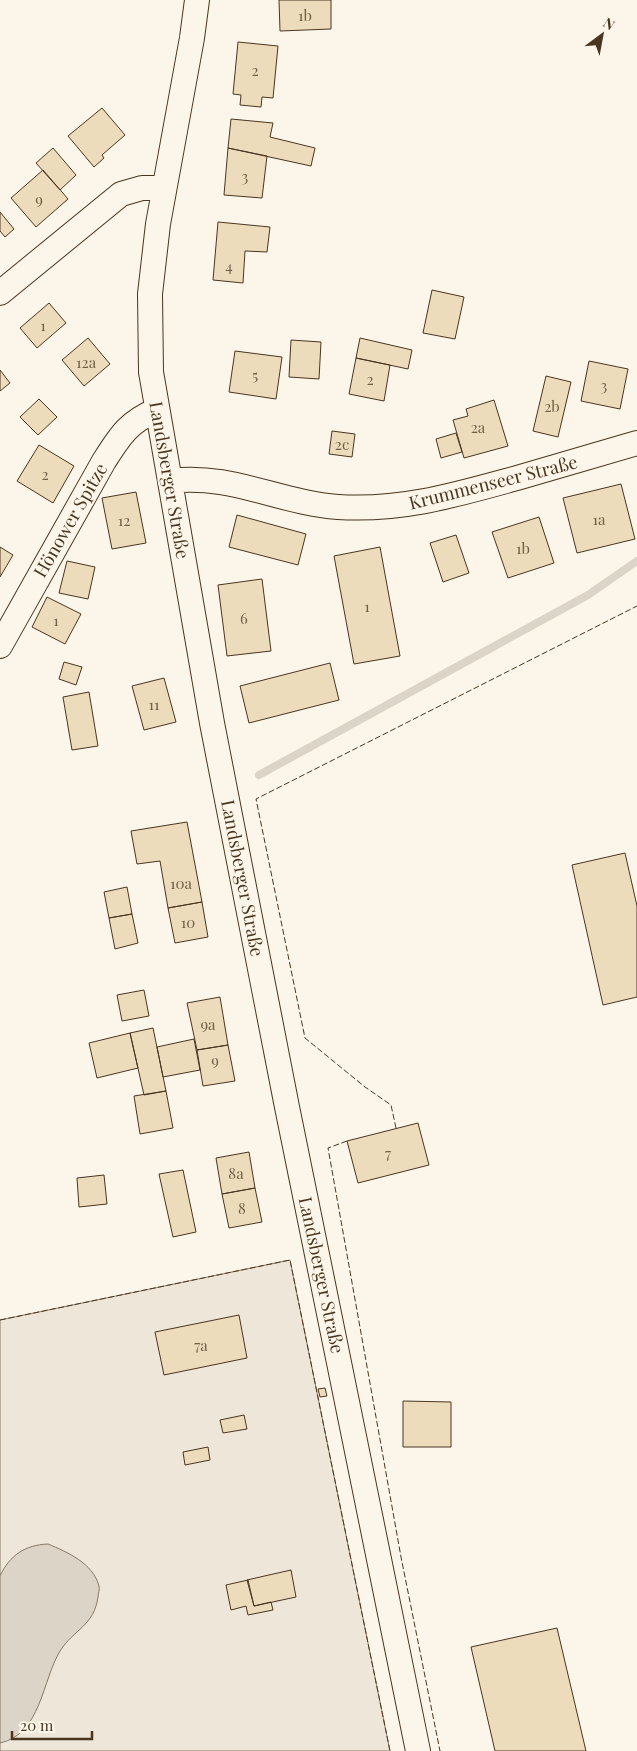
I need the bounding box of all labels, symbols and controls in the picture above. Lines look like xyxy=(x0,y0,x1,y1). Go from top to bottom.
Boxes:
house number: 1b xyxy=(298,5,312,25)
north arrow xyxy=(577,10,627,60)
text: N xyxy=(600,13,618,34)
house number: 2 xyxy=(251,60,259,80)
house number: 3 xyxy=(242,166,249,186)
house number: 9 xyxy=(35,189,43,209)
house number: 4 xyxy=(225,256,233,276)
house number: 1 xyxy=(40,315,46,335)
house number: 12a xyxy=(76,352,97,372)
house number: 5 xyxy=(252,365,258,385)
house number: 2 xyxy=(366,369,374,389)
house number: 3 xyxy=(601,375,608,395)
house number: 2b xyxy=(544,396,560,416)
street label: Landsberger Straße xyxy=(144,399,196,561)
house number: 2a xyxy=(471,417,486,437)
house number: 2c xyxy=(335,434,349,454)
street label: Krummenseer Straße xyxy=(406,449,580,515)
street label: Hönower Spitze xyxy=(28,459,112,581)
house number: 2 xyxy=(41,464,49,484)
house number: 1a xyxy=(592,509,606,529)
house number: 12 xyxy=(118,510,130,530)
house number: 1b xyxy=(516,538,530,558)
house number: 1 xyxy=(364,596,370,616)
house number: 6 xyxy=(240,608,248,628)
house number: 1 xyxy=(53,610,59,630)
house number: 11 xyxy=(148,694,160,714)
street label: Landsberger Straße xyxy=(216,798,270,958)
house number: 10a xyxy=(170,873,193,893)
house number: 10 xyxy=(181,912,195,932)
house number: 9a xyxy=(200,1014,216,1034)
house number: 9 xyxy=(211,1050,219,1070)
house number: 7 xyxy=(385,1143,391,1163)
house number: 8a xyxy=(228,1163,244,1183)
street label: Landsberger Straße xyxy=(294,1195,350,1355)
house number: 8 xyxy=(238,1198,246,1218)
house number: 7a xyxy=(194,1335,208,1355)
scale bar xyxy=(12,1708,92,1740)
text: 20 m xyxy=(20,1715,54,1735)

